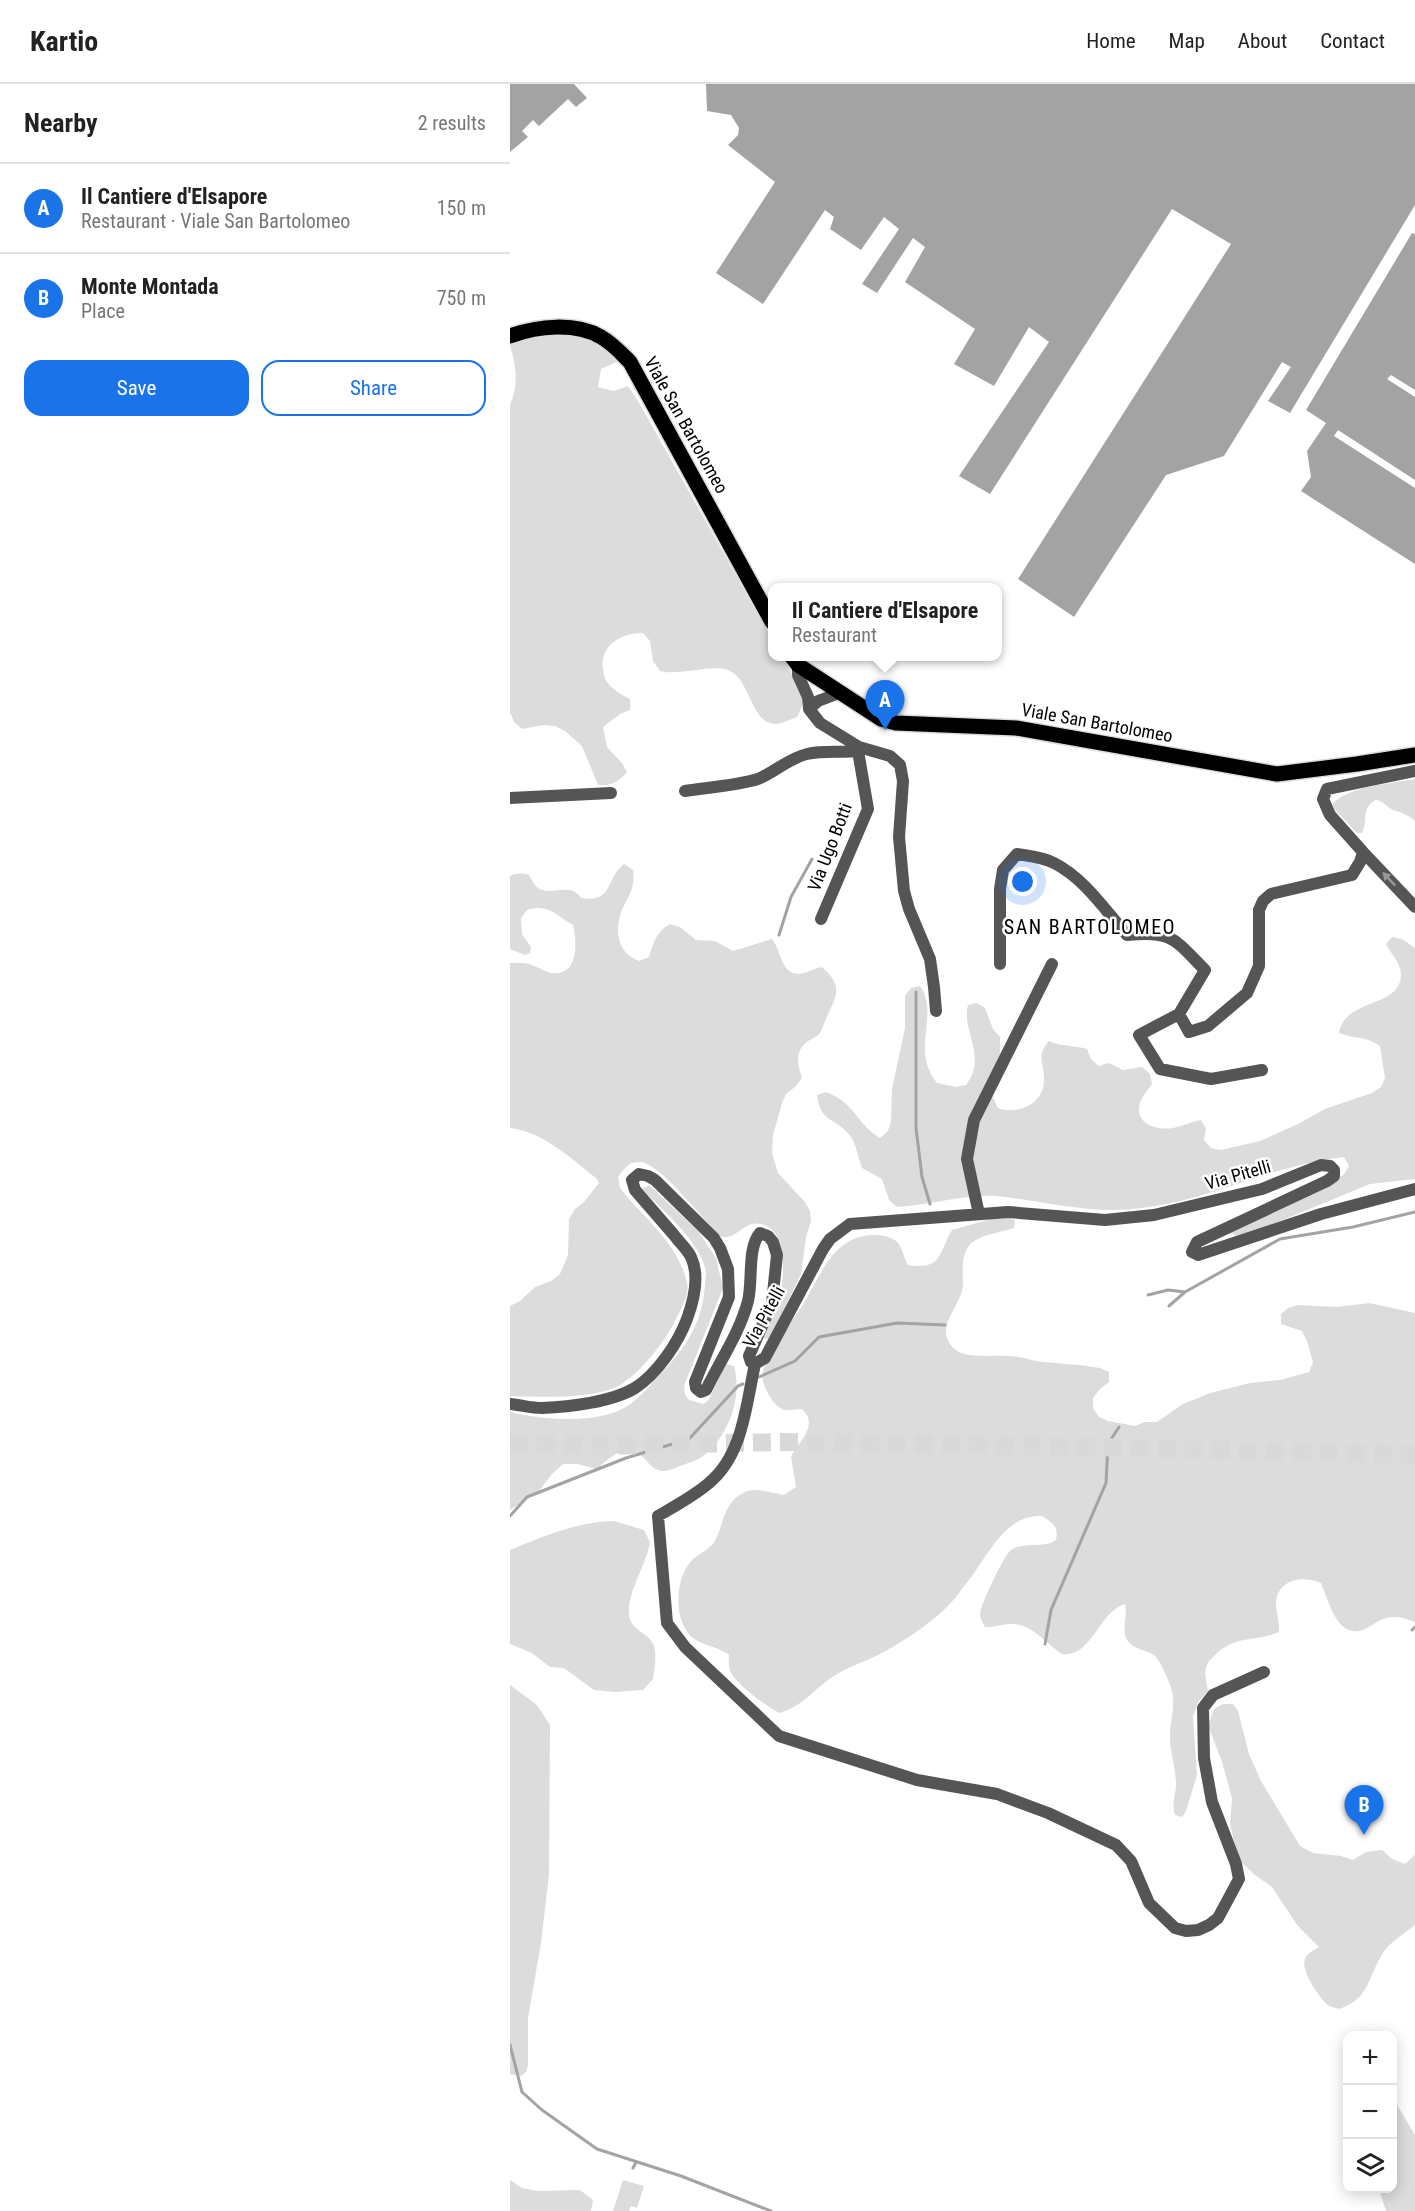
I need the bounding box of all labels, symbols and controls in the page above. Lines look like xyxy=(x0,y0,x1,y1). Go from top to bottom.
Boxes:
text: Kartio xyxy=(30,25,98,58)
text: Home xyxy=(1086,29,1136,53)
text: Map xyxy=(1169,29,1205,53)
text: About xyxy=(1238,29,1287,53)
text: Contact xyxy=(1320,29,1385,53)
text: Nearby xyxy=(24,108,98,138)
text: 2 results xyxy=(418,111,486,135)
text: Il Cantiere d'Elsapore xyxy=(81,184,267,209)
text: A xyxy=(38,196,49,220)
text: 150 m xyxy=(437,196,486,220)
text: Restaurant · Viale San Bartolomeo xyxy=(81,209,350,233)
text: Monte Montada xyxy=(81,274,219,299)
text: B xyxy=(38,286,49,310)
text: 750 m xyxy=(437,286,486,310)
text: Place xyxy=(81,299,125,323)
street label: Viale San Bartolomeo xyxy=(640,353,733,497)
button: Save xyxy=(24,360,249,416)
button: Share xyxy=(261,360,486,416)
popup xyxy=(768,583,1002,661)
text: Il Cantiere d'Elsapore xyxy=(792,598,978,623)
text: Restaurant xyxy=(792,623,877,647)
pin: A xyxy=(866,680,904,730)
street label: Viale San Bartolomeo xyxy=(1020,699,1174,746)
street label: Via Ugo Botti xyxy=(803,800,856,894)
your location xyxy=(1008,867,1037,896)
one-way arrow xyxy=(1382,872,1396,887)
district label: SAN BARTOLOMEO xyxy=(1004,915,1176,939)
street label: Via Pitelli xyxy=(1203,1155,1273,1194)
street label: Via Pitelli xyxy=(738,1282,789,1351)
pin: B xyxy=(1344,1786,1384,1835)
map controls xyxy=(1343,2031,1397,2193)
button: + xyxy=(1343,2031,1397,2085)
button: − xyxy=(1343,2085,1397,2139)
button: layers xyxy=(1343,2139,1397,2193)

